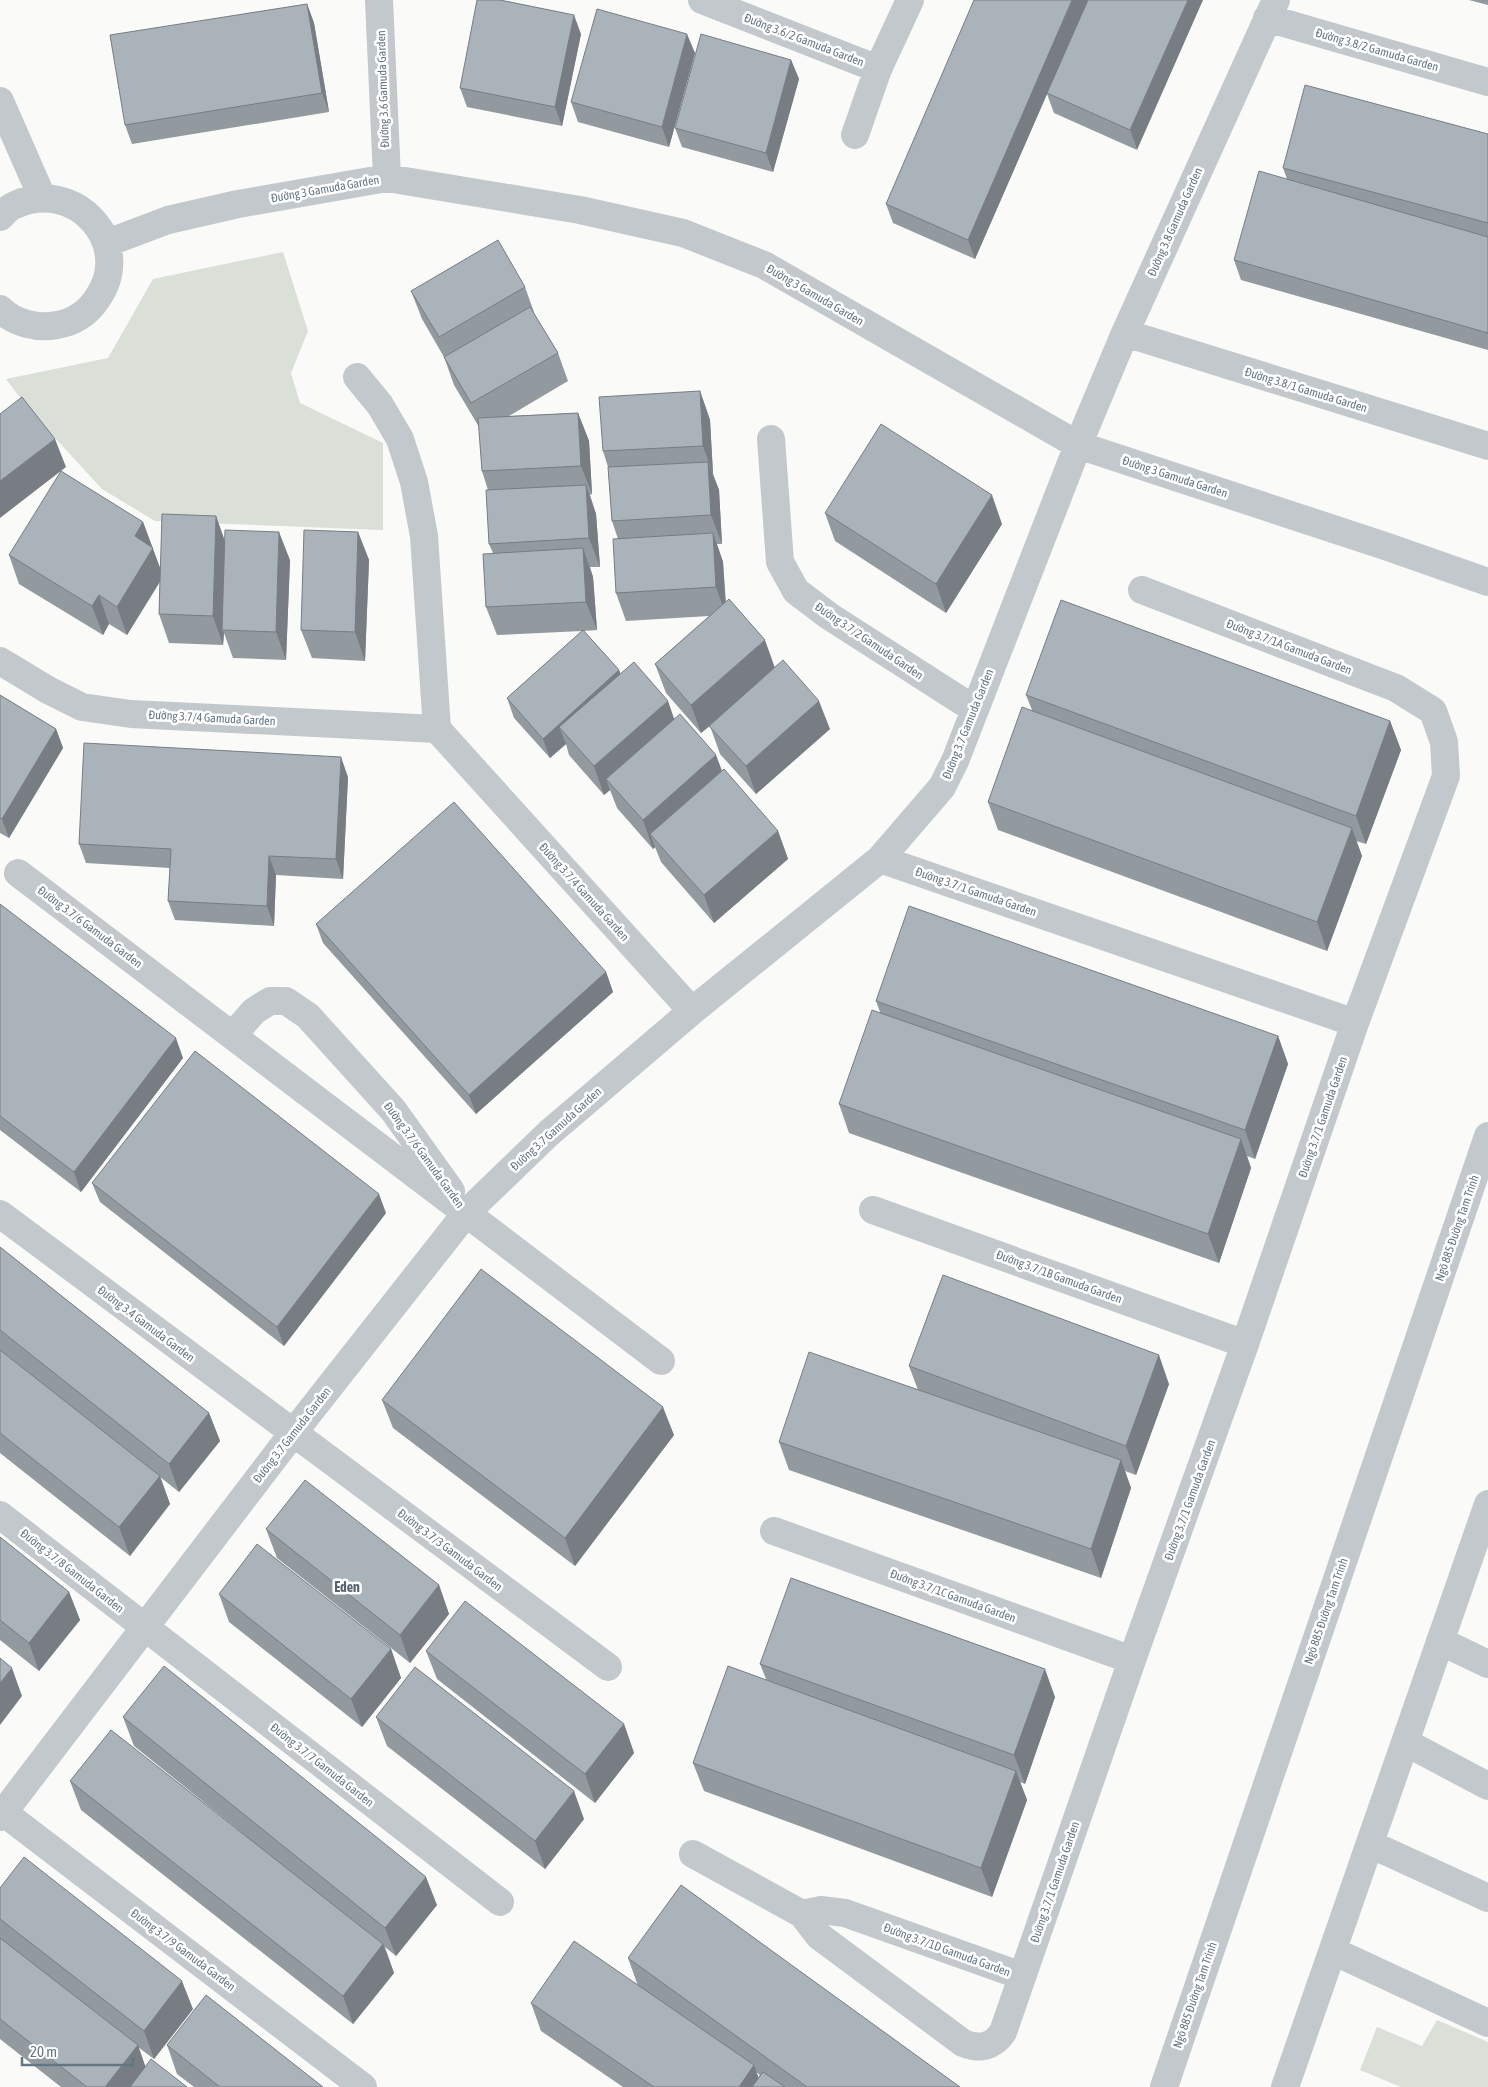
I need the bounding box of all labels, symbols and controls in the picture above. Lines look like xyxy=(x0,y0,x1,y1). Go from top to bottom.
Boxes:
street label: Đường 3.6/2 Gamuda Garden xyxy=(742,11,866,69)
street label: Đường 3.8/2 Gamuda Garden xyxy=(1314,26,1440,74)
street label: Đường 3.6 Gamuda Garden xyxy=(374,30,392,148)
street label: Đường 3.8 Gamuda Garden xyxy=(1145,165,1205,279)
street label: Đường 3 Gamuda Garden xyxy=(270,173,380,205)
street label: Đường 3 Gamuda Garden xyxy=(764,261,866,329)
street label: Đường 3.8/1 Gamuda Garden xyxy=(1243,365,1369,415)
street label: Đường 3 Gamuda Garden xyxy=(1121,453,1229,501)
street label: Đường 3.7/2 Gamuda Garden xyxy=(812,600,926,682)
street label: Đường 3.7/1A Gamuda Garden xyxy=(1224,617,1354,677)
street label: Đường 3.7 Gamuda Garden xyxy=(939,667,997,781)
street label: Đường 3.7/4 Gamuda Garden xyxy=(148,708,276,728)
street label: Đường 3.7/4 Gamuda Garden xyxy=(536,840,632,944)
street label: Đường 3.7/1 Gamuda Garden xyxy=(914,865,1038,919)
street label: Đường 3.7/6 Gamuda Garden xyxy=(35,883,145,971)
street label: Đường 3.7/1 Gamuda Garden xyxy=(1296,1055,1350,1179)
street label: Đường 3.7 Gamuda Garden xyxy=(508,1084,604,1174)
street label: Đường 3.7/6 Gamuda Garden xyxy=(381,1099,467,1211)
street label: Ngõ 885 Đường Tam Trinh xyxy=(1432,1173,1482,1283)
street label: Đường 3.7/1B Gamuda Garden xyxy=(994,1248,1124,1306)
street label: Đường 3.4 Gamuda Garden xyxy=(95,1283,197,1365)
street label: Đường 3.7 Gamuda Garden xyxy=(250,1384,334,1486)
street label: Đường 3.7/1 Gamuda Garden xyxy=(1162,1438,1218,1562)
street label: Đường 3.7/3 Gamuda Garden xyxy=(395,1506,505,1594)
street label: Đường 3.7/8 Gamuda Garden xyxy=(18,1526,126,1616)
street label: Ngõ 885 Đường Tam Trinh xyxy=(1301,1556,1351,1666)
street label: Đường 3.7/1C Gamuda Garden xyxy=(888,1567,1018,1625)
district label: Eden xyxy=(334,1579,360,1595)
street label: Đường 3.7/7 Gamuda Garden xyxy=(268,1720,376,1810)
street label: Đường 3.7/1 Gamuda Garden xyxy=(1028,1820,1082,1944)
street label: Đường 3.7/9 Gamuda Garden xyxy=(128,1906,238,1994)
street label: Đường 3.7/1D Gamuda Garden xyxy=(882,1921,1012,1979)
street label: Ngõ 885 Đường Tam Trinh xyxy=(1170,1940,1220,2050)
scale bar xyxy=(22,2034,134,2066)
text: 20 m xyxy=(30,2043,57,2060)

